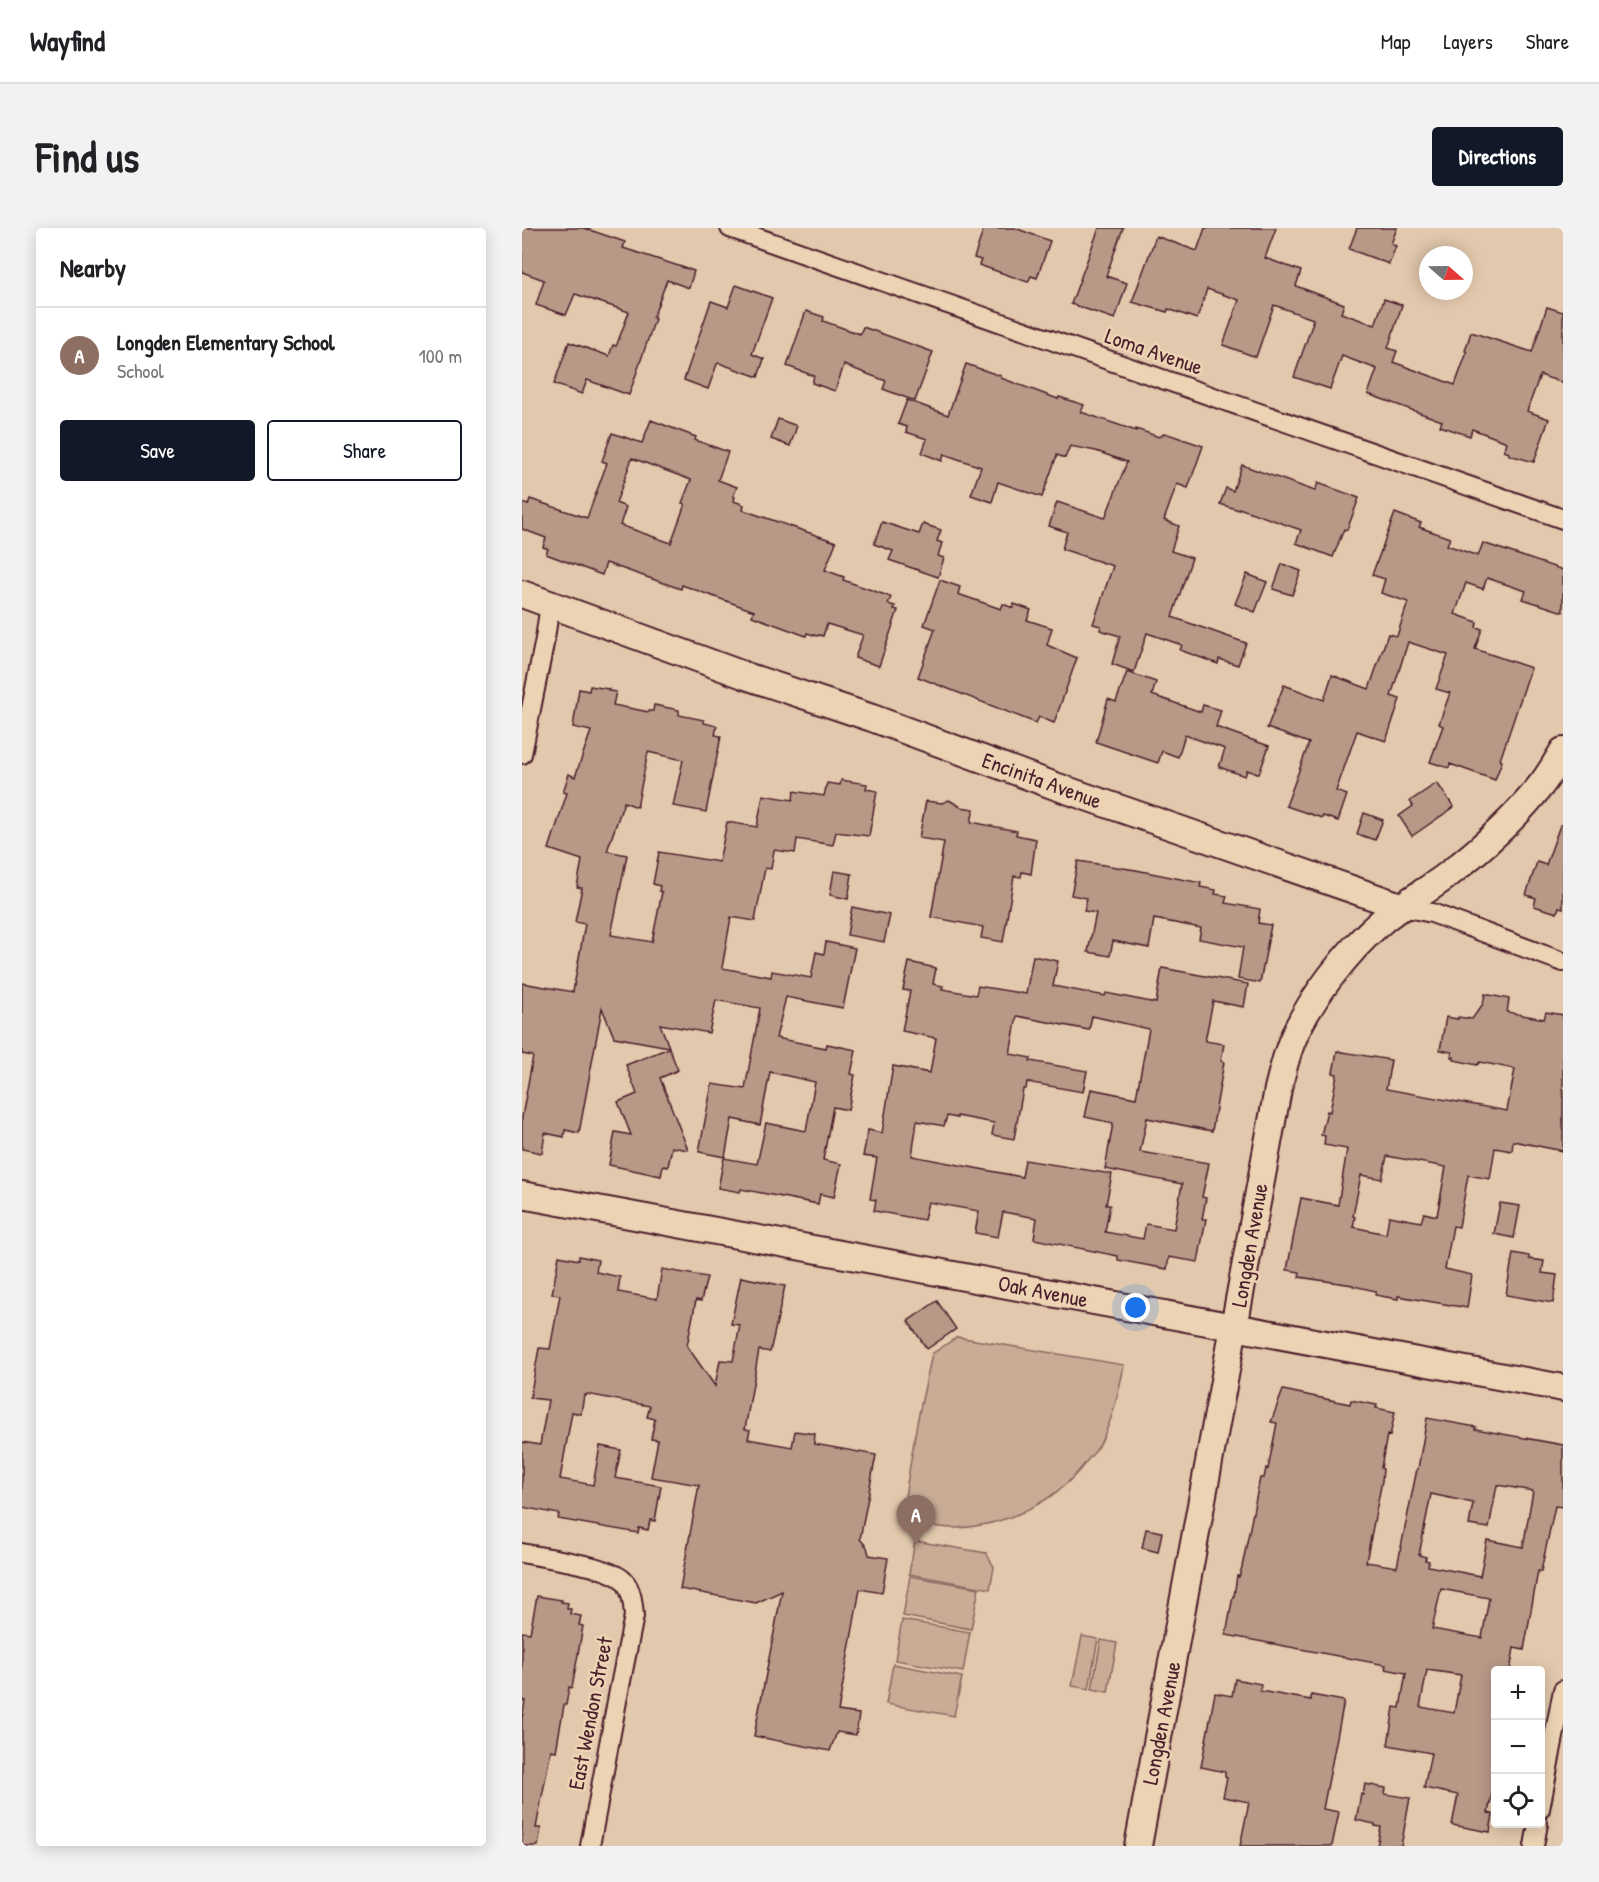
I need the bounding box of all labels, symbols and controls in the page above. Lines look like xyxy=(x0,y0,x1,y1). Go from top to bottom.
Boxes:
text: Wayfind xyxy=(30,22,105,60)
text: Map xyxy=(1381,27,1410,56)
text: Layers xyxy=(1443,27,1493,56)
text: Share xyxy=(1526,27,1569,56)
button: Directions xyxy=(1432,127,1563,186)
text: Find us xyxy=(36,128,139,185)
north arrow xyxy=(1419,246,1473,300)
text: Nearby xyxy=(60,250,126,285)
street label: Loma Avenue xyxy=(1101,320,1207,382)
text: Longden Elementary School xyxy=(117,327,335,357)
text: A xyxy=(75,342,84,369)
text: 100 m xyxy=(419,342,462,369)
text: School xyxy=(117,357,164,384)
button: Save xyxy=(60,420,255,481)
button: Share xyxy=(267,420,462,481)
street label: Encinita Avenue xyxy=(978,745,1106,816)
street label: Longden Avenue xyxy=(1223,1181,1275,1309)
street label: Oak Avenue xyxy=(996,1268,1091,1314)
your location xyxy=(1121,1293,1150,1322)
pin: A xyxy=(896,1496,936,1545)
street label: East Wendon Street xyxy=(560,1633,620,1792)
street label: Longden Avenue xyxy=(1134,1659,1188,1787)
map controls xyxy=(1491,1666,1545,1828)
button: + xyxy=(1491,1666,1545,1720)
button: − xyxy=(1491,1720,1545,1774)
button: locate xyxy=(1491,1774,1545,1828)

